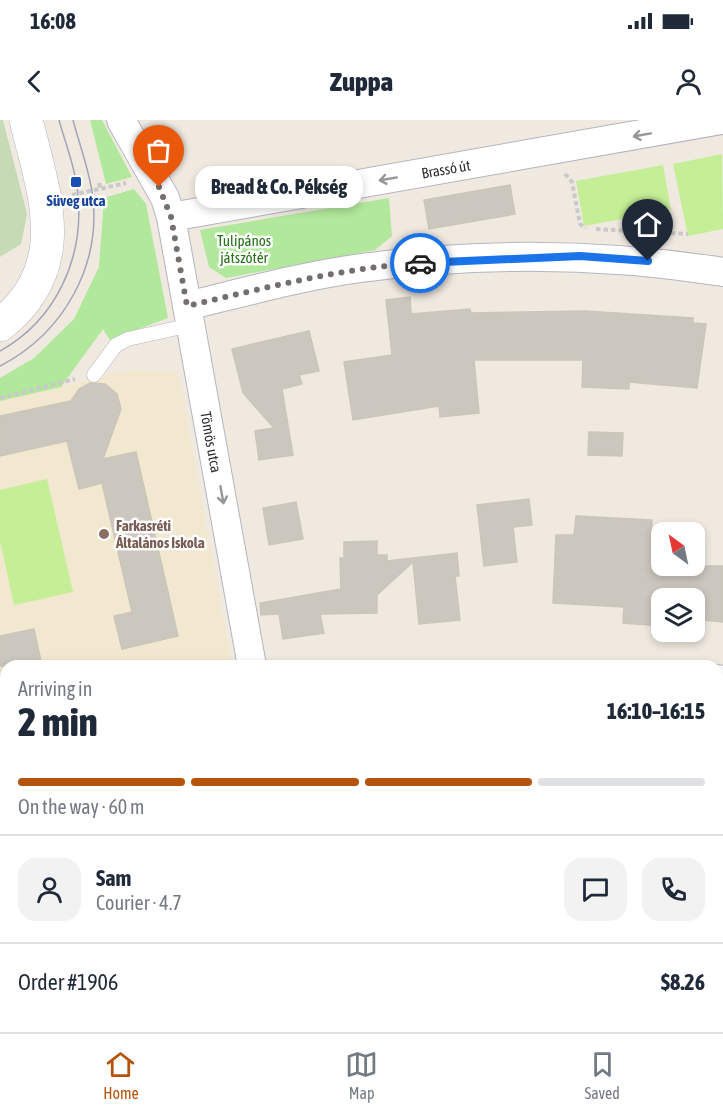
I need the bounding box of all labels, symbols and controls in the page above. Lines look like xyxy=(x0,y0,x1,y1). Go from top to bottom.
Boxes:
text: 16:08 xyxy=(30,8,76,34)
icon: back xyxy=(18,65,51,98)
icon: person xyxy=(672,65,705,98)
text: Zuppa xyxy=(330,66,393,97)
pin xyxy=(133,125,184,187)
one-way arrow xyxy=(633,130,653,141)
icon: bag xyxy=(142,134,175,167)
street label: Brassó út xyxy=(420,156,472,181)
callout: Bread & Co. Pékség xyxy=(195,166,363,208)
one-way arrow xyxy=(379,174,399,185)
marker: Süveg utca xyxy=(69,175,83,189)
text: Bread & Co. Pékség xyxy=(211,175,347,198)
place label: Süveg utca xyxy=(47,192,105,209)
pin xyxy=(622,199,673,261)
icon: home xyxy=(631,208,664,241)
park label: Tulipános játszótér xyxy=(217,232,271,266)
courier xyxy=(390,233,450,293)
icon: car xyxy=(404,247,437,280)
street label: Tömös utca xyxy=(198,410,225,474)
one-way arrow xyxy=(217,485,228,504)
place label: Farkasréti Általános Iskola xyxy=(115,517,205,551)
north arrow xyxy=(651,522,705,576)
map controls xyxy=(651,522,705,642)
marker: Farkasréti Általános Iskola xyxy=(97,527,111,541)
button: layers xyxy=(651,588,705,642)
text: Arriving in xyxy=(18,677,92,700)
text: 16:10–16:15 xyxy=(607,698,705,724)
text: 2 min xyxy=(18,700,98,744)
text: On the way · 60 m xyxy=(18,795,144,818)
button: person xyxy=(18,858,81,921)
button: chat xyxy=(564,858,627,921)
button: phone xyxy=(642,858,705,921)
text: Sam xyxy=(96,865,131,891)
text: Courier · 4.7 xyxy=(96,891,182,914)
text: Order #1906 xyxy=(18,969,118,995)
text: $8.26 xyxy=(661,969,705,995)
tab: Home xyxy=(103,1048,139,1102)
tab: Map xyxy=(345,1048,378,1102)
tab: Saved xyxy=(584,1048,620,1102)

